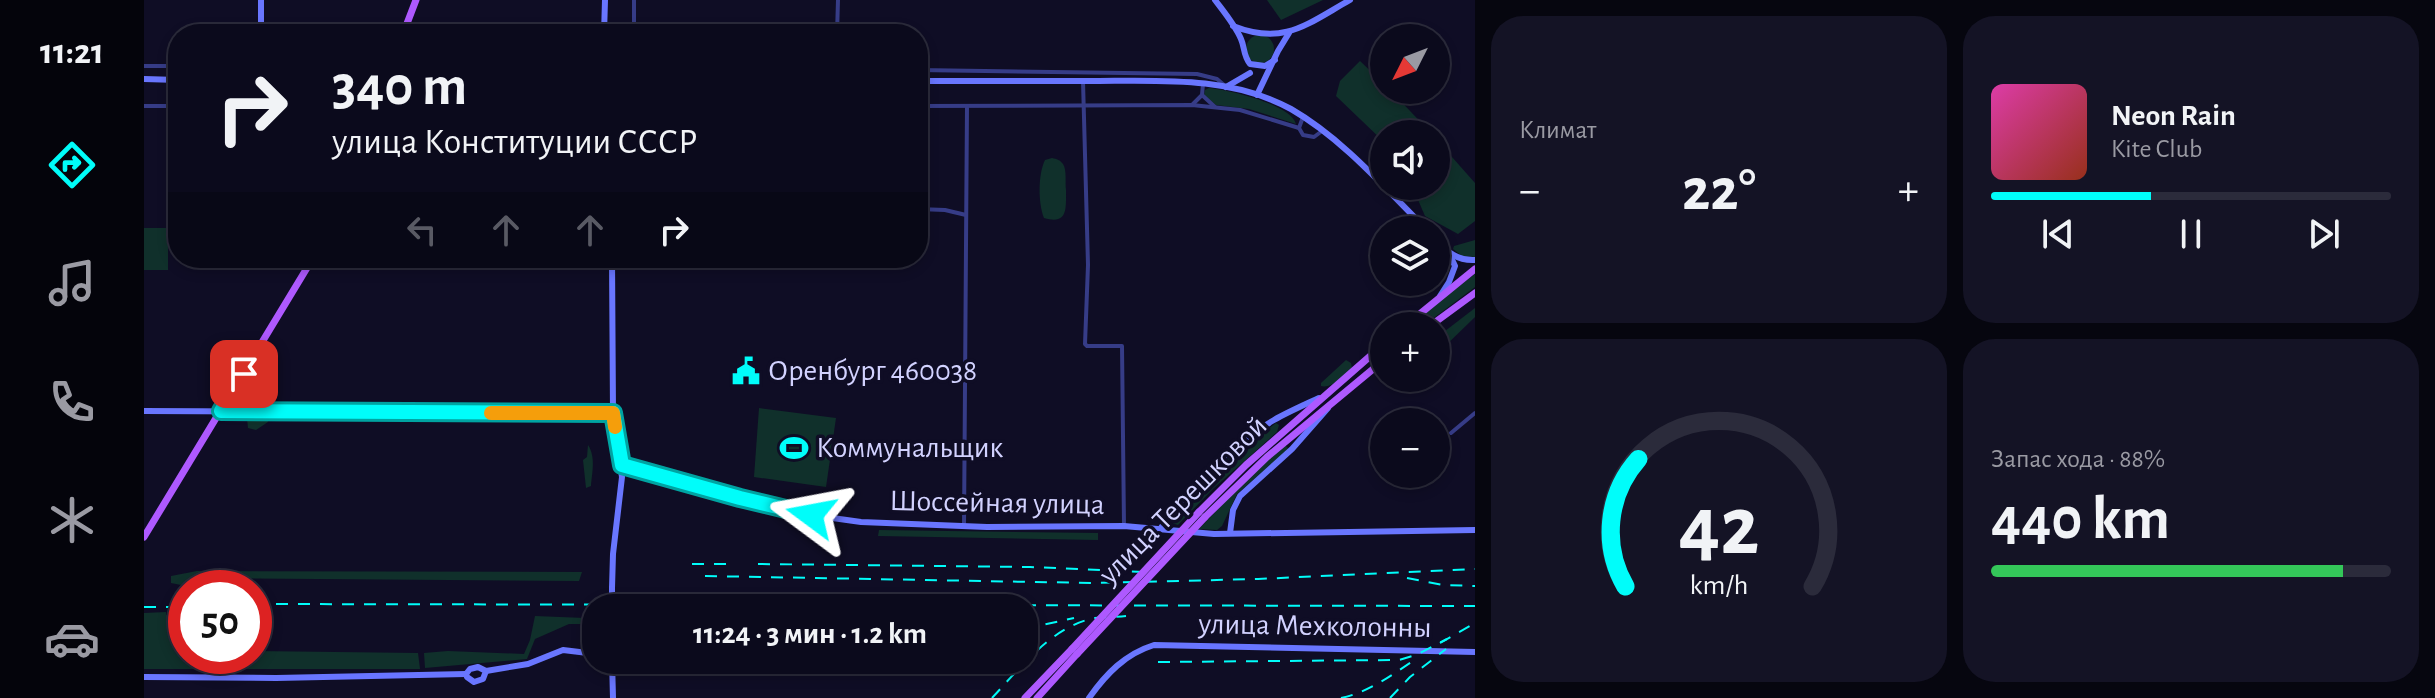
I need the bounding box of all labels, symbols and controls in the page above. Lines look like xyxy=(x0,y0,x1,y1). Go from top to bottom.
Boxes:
north arrow xyxy=(1370,24,1450,104)
map controls xyxy=(1370,24,1450,488)
text: 11:21 xyxy=(40,34,104,70)
icon: right xyxy=(200,56,304,160)
text: 340 m xyxy=(332,59,467,115)
text: Neon Rain xyxy=(2111,101,2236,131)
text: Климат xyxy=(1519,117,1596,143)
button: sound xyxy=(1370,120,1450,200)
text: улица Конституции СССР xyxy=(332,124,697,160)
text: Kite Club xyxy=(2111,136,2202,162)
icon: directions xyxy=(44,137,100,193)
text: 22° xyxy=(1682,161,1756,221)
text: − xyxy=(1519,169,1540,213)
text: + xyxy=(1898,169,1919,213)
icon: left xyxy=(400,208,444,252)
icon: ahead xyxy=(484,208,528,252)
icon: ahead xyxy=(568,208,612,252)
icon: right xyxy=(652,208,696,252)
icon: previous xyxy=(2036,212,2080,256)
icon: pause xyxy=(2169,212,2213,256)
icon: next xyxy=(2302,212,2346,256)
button: layers xyxy=(1370,216,1450,296)
icon: music xyxy=(44,255,100,311)
button: + xyxy=(1370,312,1450,392)
pin xyxy=(210,340,278,408)
icon: arrive xyxy=(222,352,266,396)
public building icon: Оренбург 460038 xyxy=(731,356,761,386)
place label: Оренбург 460038 xyxy=(768,356,977,386)
icon: phone xyxy=(44,374,100,430)
button: − xyxy=(1370,408,1450,488)
street label: улица Терешковой xyxy=(1093,410,1273,590)
sports icon: Коммунальщик xyxy=(779,433,809,463)
place label: Коммунальщик xyxy=(816,433,1003,463)
text: Запас хода · 88% xyxy=(1991,446,2165,472)
position arrow xyxy=(769,473,853,557)
text: 42 xyxy=(1678,485,1760,569)
street label: Шоссейная улица xyxy=(889,486,1105,520)
text: 440 km xyxy=(1991,490,2170,550)
icon: climate xyxy=(44,492,100,548)
speed limit sign: 50 xyxy=(168,570,272,674)
text: km/h xyxy=(1690,571,1748,600)
street label: улица Мехколонны xyxy=(1197,609,1432,643)
icon: car xyxy=(44,611,100,667)
text: 11:24 · 3 мин · 1.2 km xyxy=(693,619,927,649)

